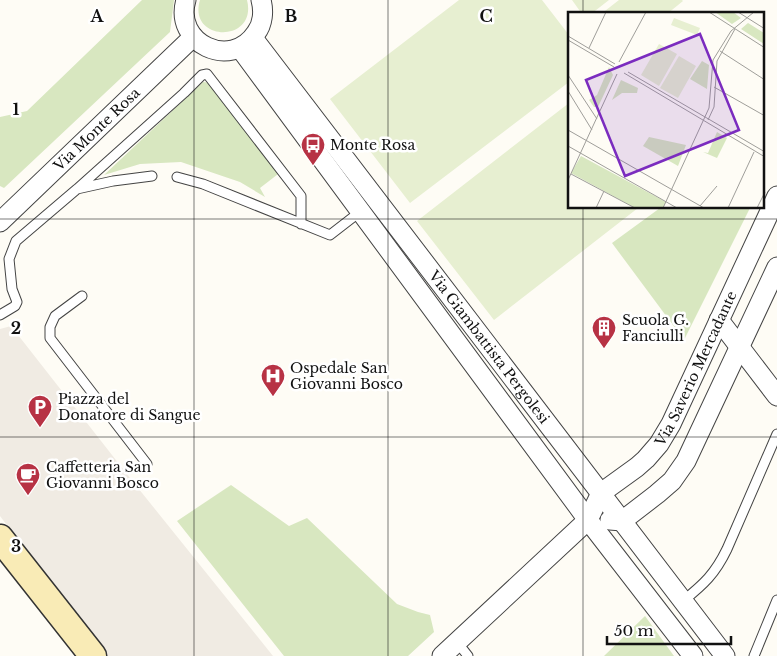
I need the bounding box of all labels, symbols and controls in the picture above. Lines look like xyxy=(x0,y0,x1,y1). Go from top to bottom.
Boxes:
text: A xyxy=(90,6,105,26)
text: B xyxy=(285,6,298,26)
text: C xyxy=(479,6,493,26)
inset map xyxy=(568,12,764,209)
street label: Via Monte Rosa xyxy=(49,84,144,175)
text: 1 xyxy=(13,99,20,119)
bus stop icon: Monte Rosa xyxy=(300,132,326,166)
place label: Monte Rosa xyxy=(330,136,415,154)
street label: Via Giambattista Pergolesi xyxy=(424,266,553,427)
street label: Via Saverio Mercadante xyxy=(650,288,741,450)
place label: Scuola G. Fanciulli xyxy=(622,311,689,345)
building icon: Scuola G. Fanciulli xyxy=(591,315,617,349)
text: 2 xyxy=(11,318,21,338)
place label: Ospedale San Giovanni Bosco xyxy=(290,359,403,393)
hospital icon: Ospedale San Giovanni Bosco xyxy=(260,363,286,397)
place label: Piazza del Donatore di Sangue xyxy=(58,390,200,424)
parking icon: Piazza del Donatore di Sangue xyxy=(27,394,53,428)
place label: Caffetteria San Giovanni Bosco xyxy=(46,458,159,492)
cafe icon: Caffetteria San Giovanni Bosco xyxy=(15,462,41,496)
text: 3 xyxy=(11,536,21,556)
scale bar xyxy=(607,614,731,646)
text: 50 m xyxy=(614,621,654,640)

